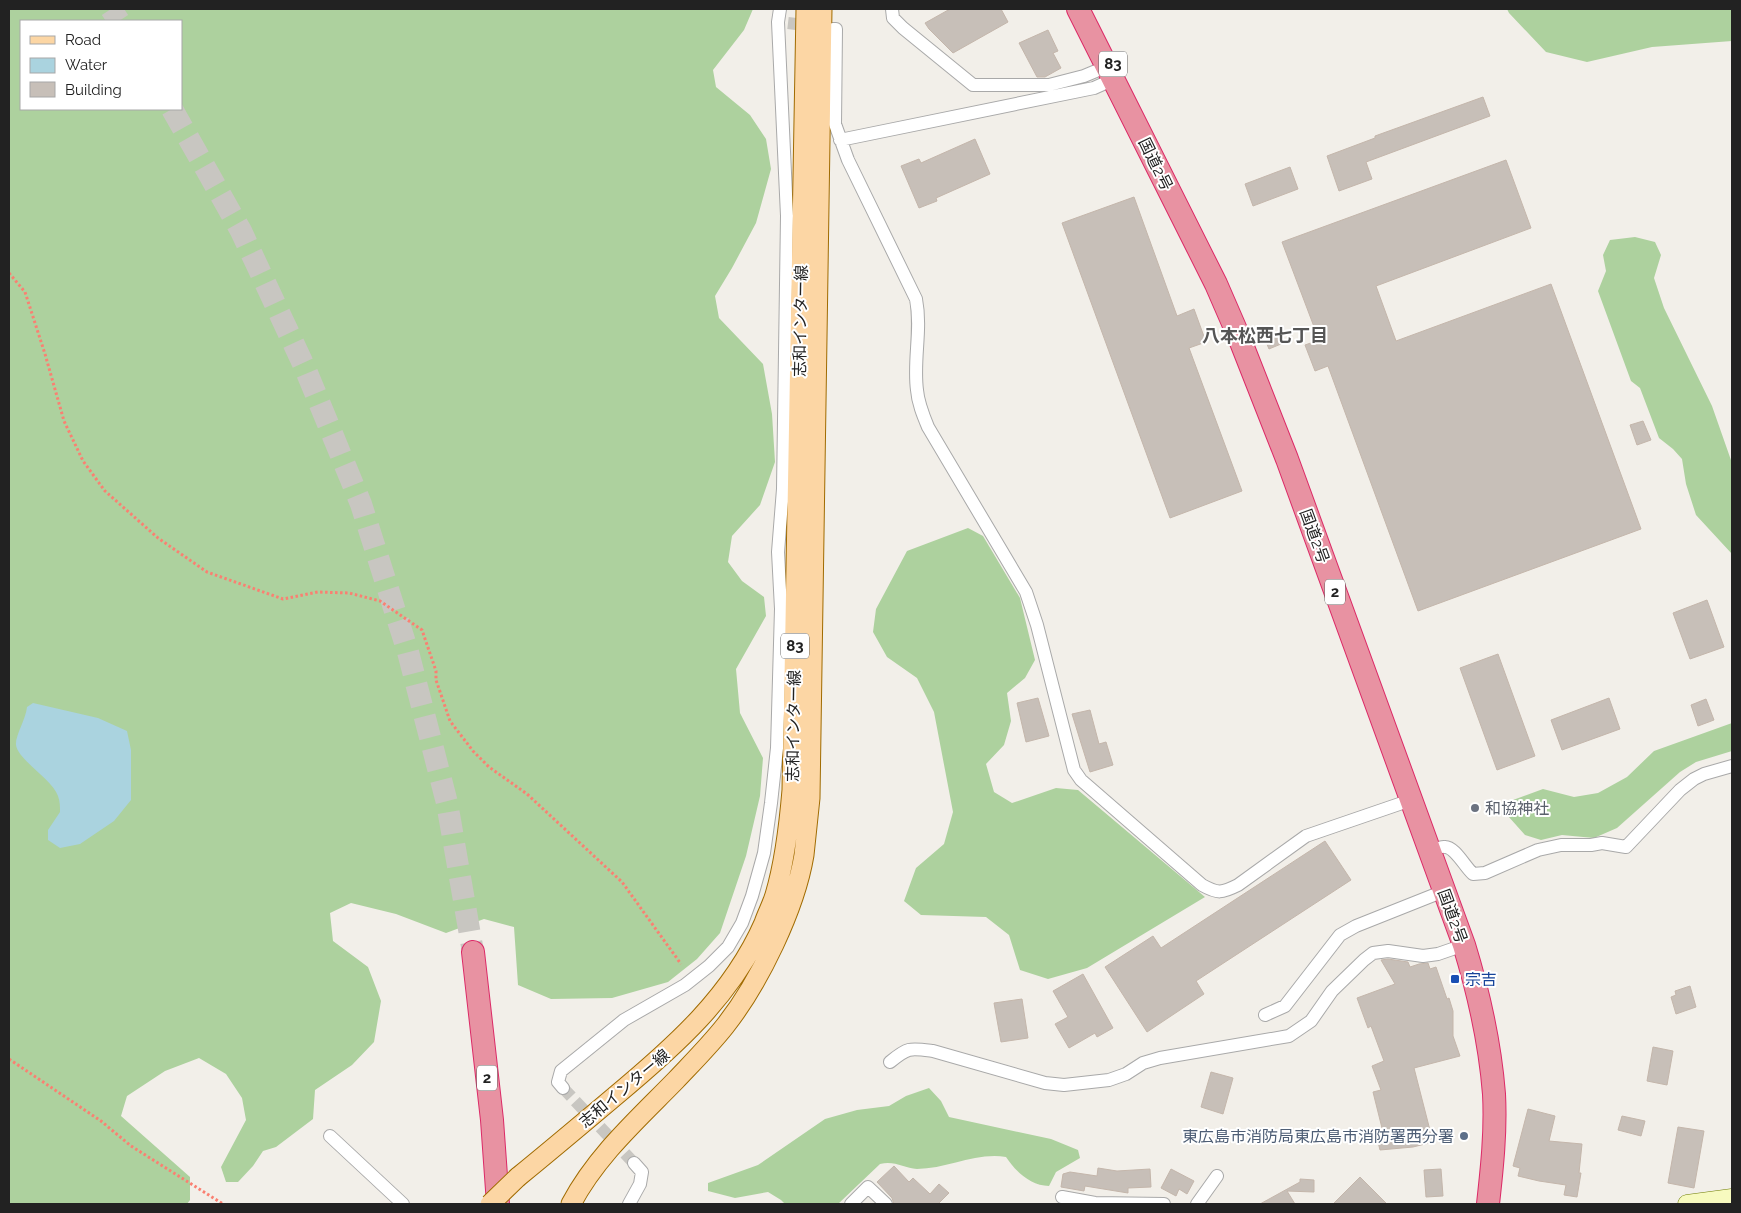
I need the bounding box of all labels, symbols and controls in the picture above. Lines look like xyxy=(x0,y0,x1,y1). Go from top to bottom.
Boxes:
legend xyxy=(20,20,182,110)
text: Road xyxy=(65,31,101,49)
road number: 83 xyxy=(1099,52,1127,76)
text: Water xyxy=(65,56,108,74)
text: Building xyxy=(65,81,122,99)
street label: 国道2号 xyxy=(1135,135,1176,194)
street label: 志和インター線 xyxy=(790,265,811,377)
district label: 八本松西七丁目 xyxy=(1202,325,1328,346)
street label: 国道2号 xyxy=(1296,506,1333,566)
road number: 2 xyxy=(1325,580,1345,604)
road number: 83 xyxy=(781,634,809,658)
street label: 志和インター線 xyxy=(783,670,804,782)
place label: 和協神社 xyxy=(1485,799,1549,818)
marker: 和協神社 xyxy=(1469,802,1481,814)
street label: 国道2号 xyxy=(1434,886,1471,946)
place label: 宗吉 xyxy=(1465,970,1497,989)
marker: 宗吉 xyxy=(1449,973,1461,985)
street label: 志和インター線 xyxy=(575,1045,673,1132)
road number: 2 xyxy=(477,1066,497,1090)
place label: 東広島市消防局東広島市消防署西分署 xyxy=(1182,1127,1454,1146)
marker: 東広島市消防局東広島市消防署西分署 xyxy=(1458,1130,1470,1142)

